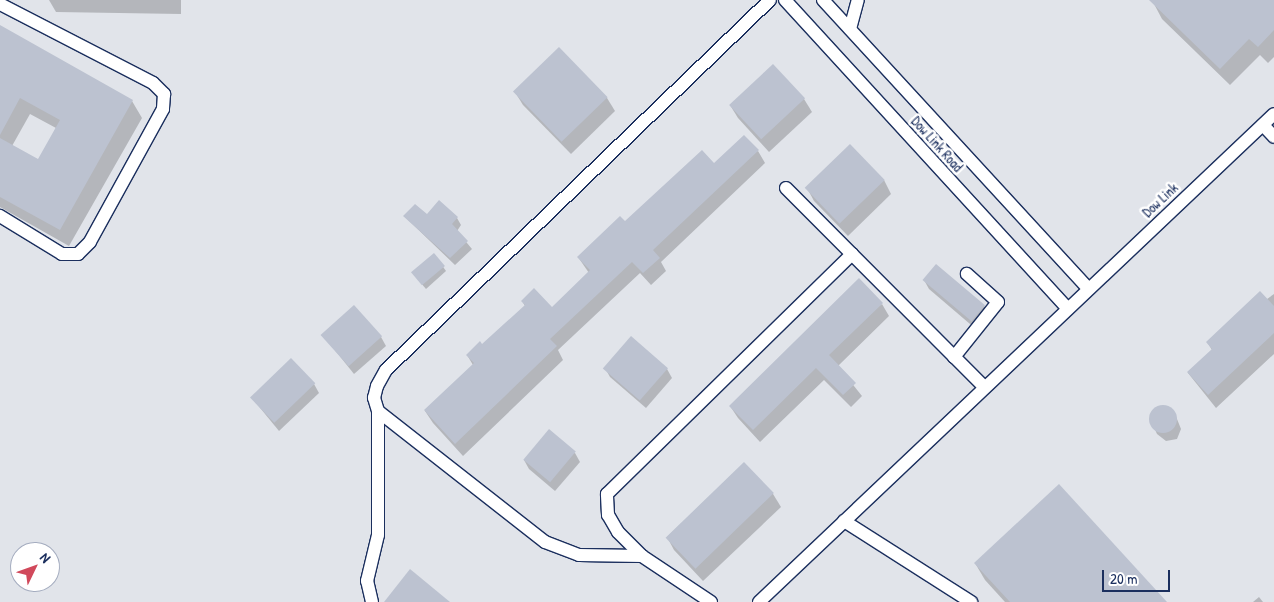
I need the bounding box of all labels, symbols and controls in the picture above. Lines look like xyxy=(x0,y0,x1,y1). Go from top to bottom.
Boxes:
street label: Dow Link Road xyxy=(908,113,966,175)
street label: Dow Link xyxy=(1139,179,1181,221)
north arrow xyxy=(10,542,60,592)
text: N xyxy=(36,548,55,566)
scale bar xyxy=(1104,560,1172,592)
text: 20 m xyxy=(1110,568,1137,589)

